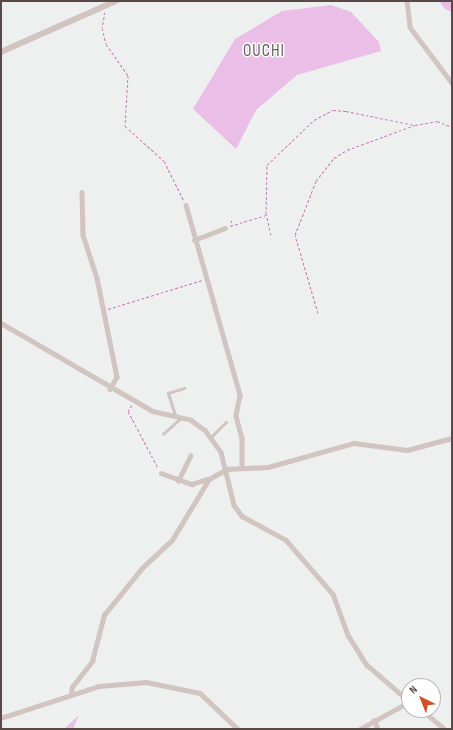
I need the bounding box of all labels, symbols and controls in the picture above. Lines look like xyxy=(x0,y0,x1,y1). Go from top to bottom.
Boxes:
district label: OUCHI xyxy=(243,42,285,62)
north arrow xyxy=(401,678,441,718)
text: N xyxy=(407,683,420,696)

